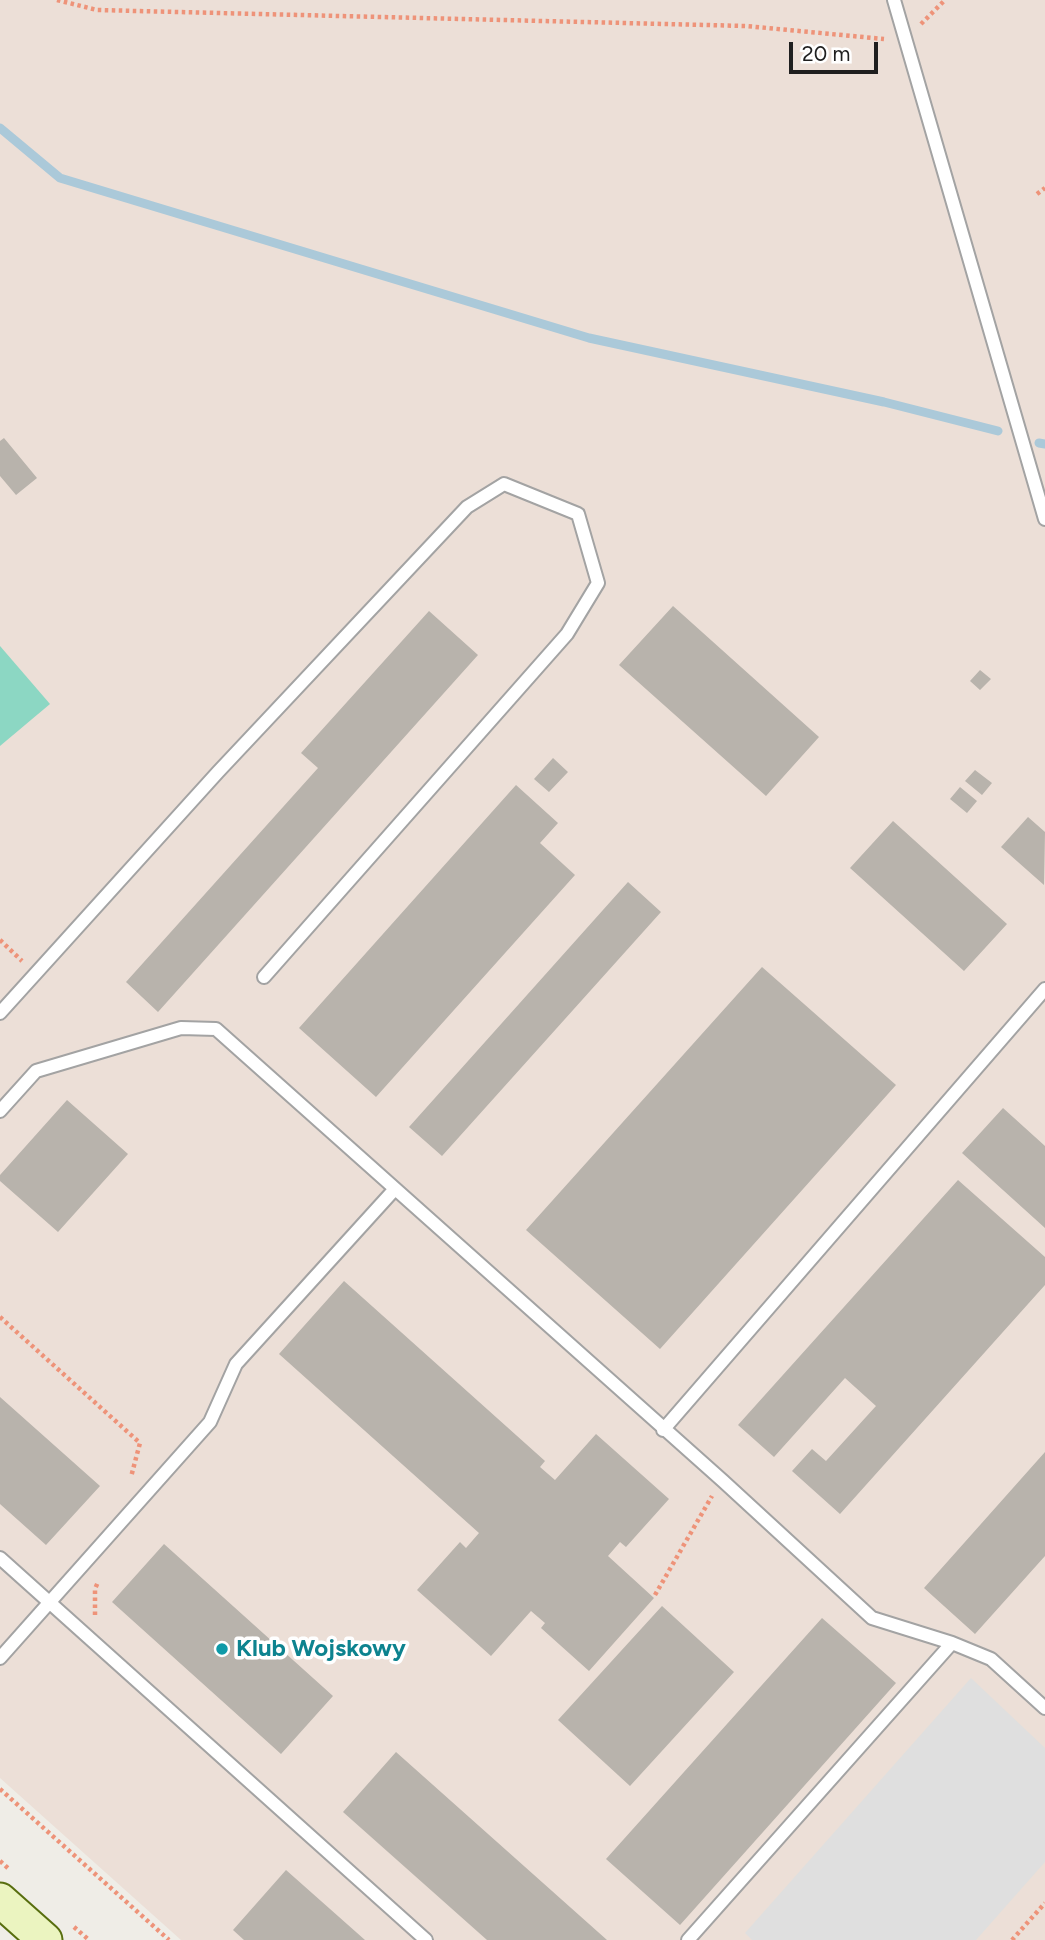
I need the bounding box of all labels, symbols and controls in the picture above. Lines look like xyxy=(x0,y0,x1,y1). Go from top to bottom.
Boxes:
scale bar xyxy=(793,28,882,72)
text: 20 m xyxy=(802,41,850,66)
place label: Klub Wojskowy xyxy=(236,1635,406,1663)
marker: Klub Wojskowy xyxy=(214,1641,230,1657)

